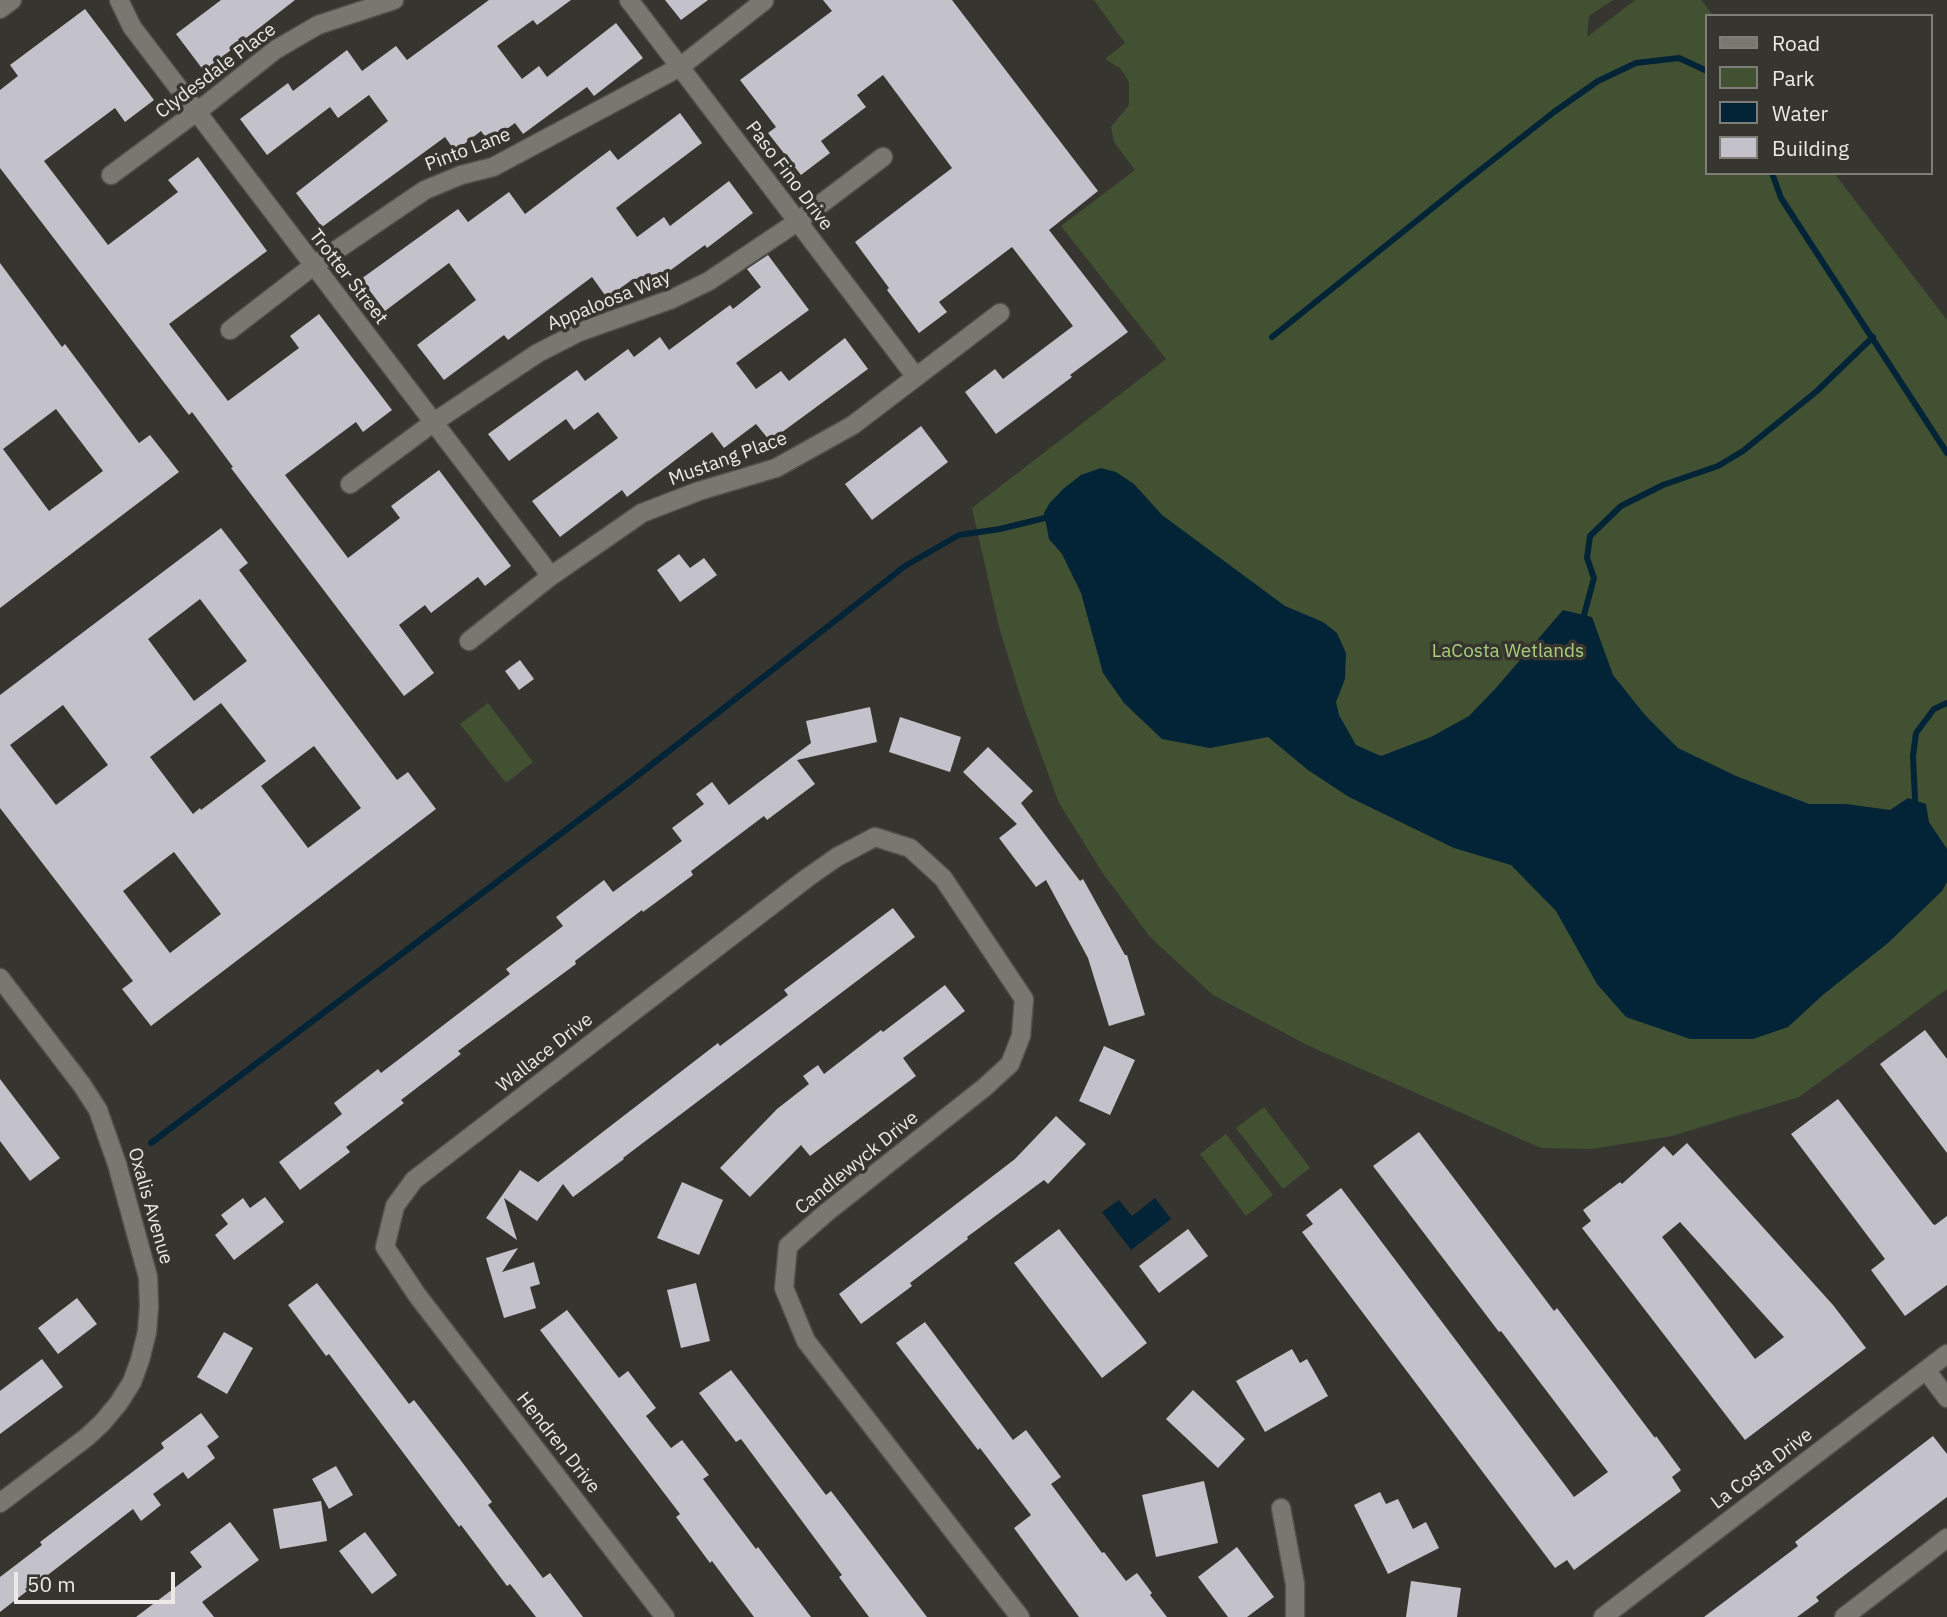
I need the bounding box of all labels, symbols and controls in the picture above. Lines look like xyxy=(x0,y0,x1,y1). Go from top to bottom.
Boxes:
legend xyxy=(1706,14,1933,175)
street label: Clydesdale Place xyxy=(151,18,281,124)
text: Road xyxy=(1772,29,1820,57)
text: Park xyxy=(1772,64,1815,92)
text: Water xyxy=(1772,99,1828,127)
street label: Paso Fino Drive xyxy=(740,117,838,235)
street label: Pinto Lane xyxy=(422,123,514,177)
text: Building xyxy=(1772,134,1849,162)
street label: Trotter Street xyxy=(304,225,392,329)
street label: Appaloosa Way xyxy=(544,266,674,336)
street label: Mustang Place xyxy=(666,427,790,491)
park label: LaCosta Wetlands xyxy=(1432,641,1584,663)
street label: Wallace Drive xyxy=(492,1008,598,1098)
street label: Candlewyck Drive xyxy=(791,1107,923,1219)
street label: Oxalis Avenue xyxy=(122,1145,178,1267)
street label: Hendren Drive xyxy=(511,1388,605,1498)
street label: La Costa Drive xyxy=(1707,1423,1817,1515)
scale bar xyxy=(18,1558,178,1602)
text: 50 m xyxy=(27,1570,76,1598)

